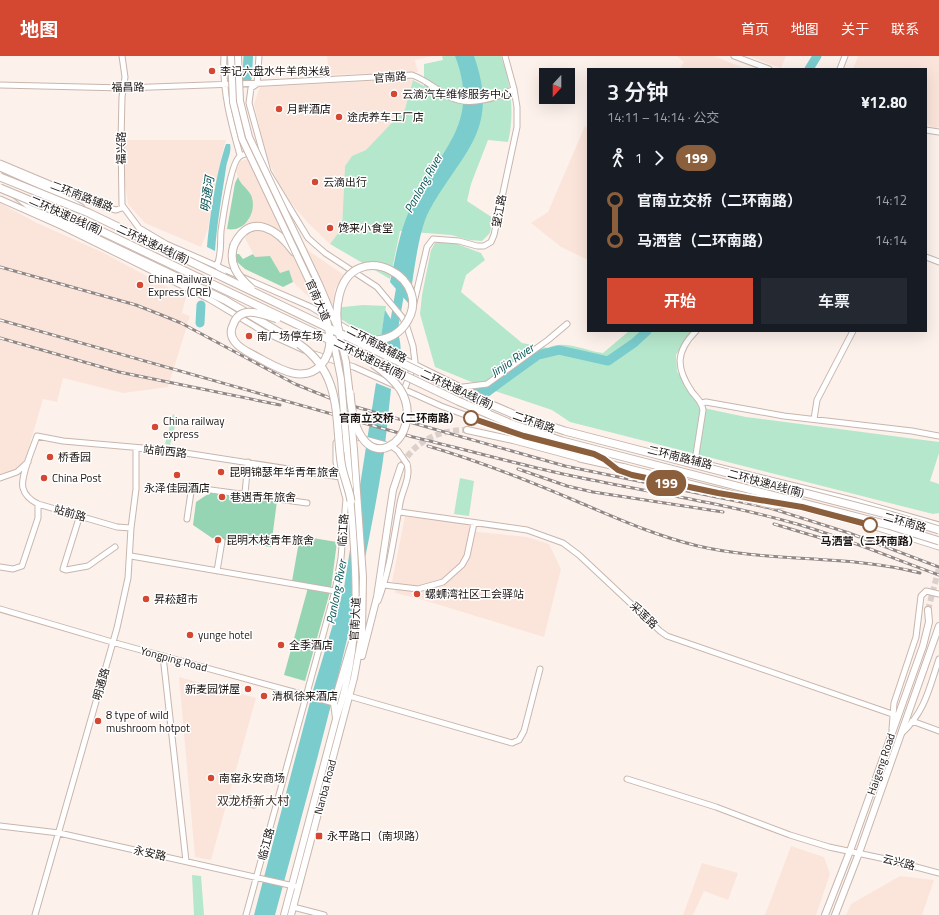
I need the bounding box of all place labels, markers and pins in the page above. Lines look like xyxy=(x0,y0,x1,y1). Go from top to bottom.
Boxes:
place label: 李记六盘水牛羊肉米线 xyxy=(220,63,330,79)
marker: 李记六盘水牛羊肉米线 xyxy=(207,66,217,76)
place label: 云滴汽车维修服务中心 xyxy=(402,86,512,102)
marker: 云滴汽车维修服务中心 xyxy=(389,89,399,99)
place label: 月畔酒店 xyxy=(287,101,331,117)
marker: 月畔酒店 xyxy=(274,104,284,114)
place label: 途虎养车工厂店 xyxy=(347,109,424,125)
marker: 途虎养车工厂店 xyxy=(334,112,344,122)
place label: 云滴出行 xyxy=(323,174,367,190)
marker: 云滴出行 xyxy=(310,177,320,187)
place label: 馋来小食堂 xyxy=(338,220,393,236)
marker: 馋来小食堂 xyxy=(325,223,335,233)
place label: China Railway Express (CRE) xyxy=(148,271,213,300)
marker: China Railway Express (CRE) xyxy=(135,280,145,290)
place label: 南广场停车场 xyxy=(257,328,323,344)
marker: 南广场停车场 xyxy=(244,331,254,341)
place label: 官南立交桥（二环南路） xyxy=(339,410,460,426)
marker: 官南立交桥（二环南路） xyxy=(463,410,479,426)
place label: China railway express xyxy=(163,413,225,442)
marker: China railway express xyxy=(150,422,160,432)
place label: 桥香园 xyxy=(58,449,91,465)
marker: 桥香园 xyxy=(45,452,55,462)
place label: 昆明锦瑟年华青年旅舍 xyxy=(229,464,339,480)
marker: 昆明锦瑟年华青年旅舍 xyxy=(216,467,226,477)
place label: China Post xyxy=(52,470,102,486)
marker: 永泽佳园酒店 xyxy=(172,470,182,480)
marker: China Post xyxy=(39,473,49,483)
place label: 永泽佳园酒店 xyxy=(144,480,210,496)
place label: 巷遇青年旅舍 xyxy=(230,489,296,505)
marker: 巷遇青年旅舍 xyxy=(217,492,227,502)
marker: 马洒营（二环南路） xyxy=(862,517,878,533)
place label: 昆明木枝青年旅舍 xyxy=(226,532,314,548)
place label: 马洒营（二环南路） xyxy=(821,533,920,549)
marker: 昆明木枝青年旅舍 xyxy=(213,535,223,545)
place label: 螺蛳湾社区工会驿站 xyxy=(425,586,524,602)
marker: 螺蛳湾社区工会驿站 xyxy=(412,589,422,599)
place label: 昇菘超市 xyxy=(154,591,198,607)
marker: 昇菘超市 xyxy=(141,594,151,604)
place label: yunge hotel xyxy=(198,627,252,643)
marker: yunge hotel xyxy=(185,630,195,640)
place label: 全季酒店 xyxy=(289,637,333,653)
marker: 全季酒店 xyxy=(276,640,286,650)
place label: 新麦园饼屋 xyxy=(185,681,240,697)
marker: 新麦园饼屋 xyxy=(243,684,253,694)
place label: 清枫徐来酒店 xyxy=(272,688,338,704)
marker: 清枫徐来酒店 xyxy=(259,691,269,701)
place label: 8 type of wild mushroom hotpot xyxy=(106,707,190,736)
marker: 8 type of wild mushroom hotpot xyxy=(93,716,103,726)
place label: 南窑永安商场 xyxy=(219,770,285,786)
marker: 南窑永安商场 xyxy=(206,773,216,783)
place label: 永平路口（南坝路） xyxy=(327,828,426,844)
marker: 永平路口（南坝路） xyxy=(314,831,324,841)

